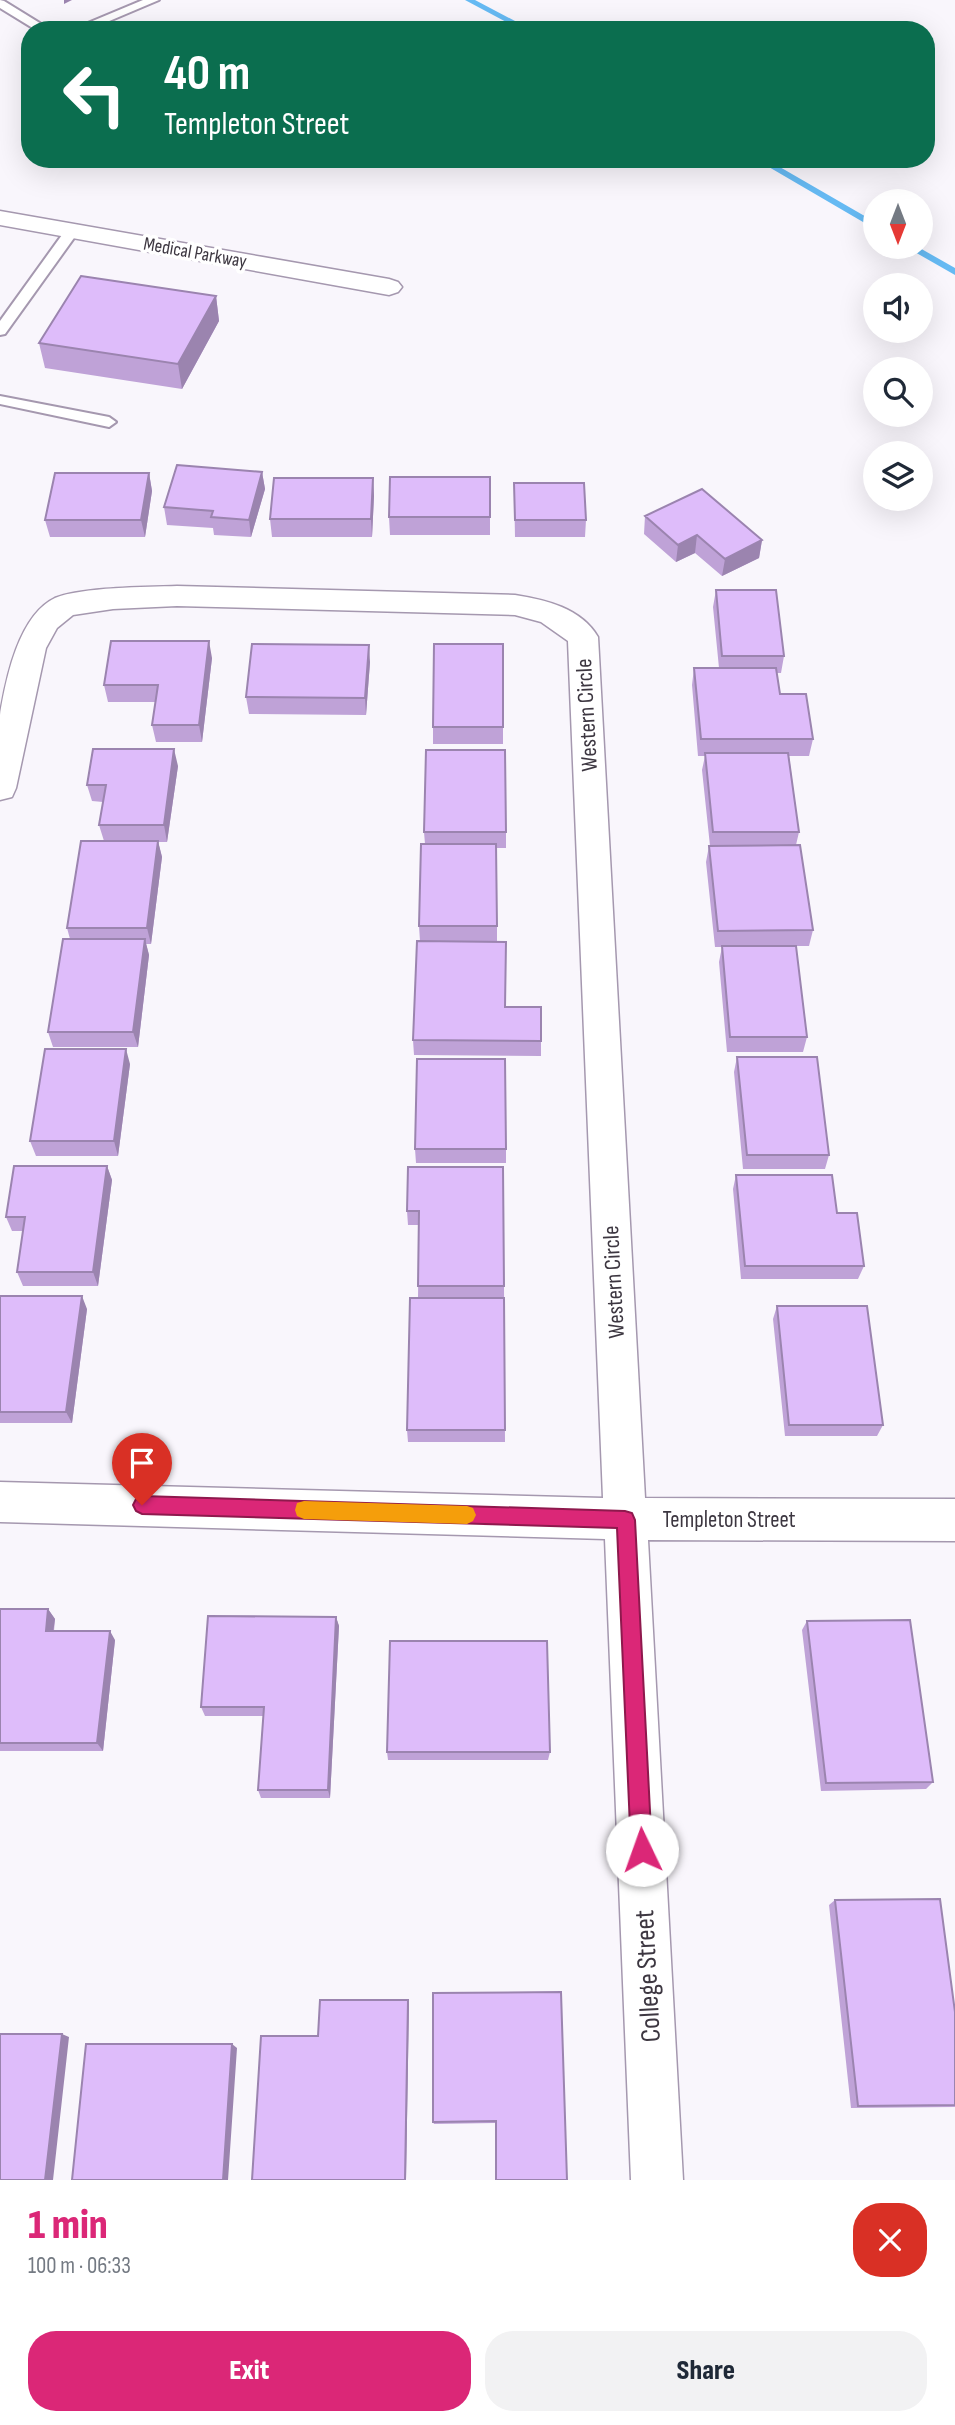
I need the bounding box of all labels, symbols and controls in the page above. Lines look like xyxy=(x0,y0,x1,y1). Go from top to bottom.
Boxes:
text: 40 m xyxy=(164,45,250,104)
icon: left xyxy=(49,49,140,140)
text: Templeton Street xyxy=(164,105,349,144)
north arrow xyxy=(863,189,933,259)
map controls xyxy=(863,189,933,511)
street label: Medical Parkway xyxy=(142,233,249,274)
button: sound xyxy=(863,273,933,343)
button: search xyxy=(863,357,933,427)
button: layers xyxy=(863,441,933,511)
street label: Western Circle xyxy=(570,658,604,772)
street label: Western Circle xyxy=(597,1225,631,1339)
pin xyxy=(112,1433,172,1505)
icon: arrive xyxy=(123,1444,161,1482)
street label: Templeton Street xyxy=(662,1506,796,1534)
position arrow xyxy=(605,1813,679,1887)
street label: College Street xyxy=(628,1909,668,2043)
text: 1 min xyxy=(28,2200,108,2251)
button: close xyxy=(853,2203,927,2277)
text: 100 m · 06:33 xyxy=(28,2252,131,2280)
button: Exit xyxy=(28,2331,471,2411)
button: Share xyxy=(485,2331,927,2411)

